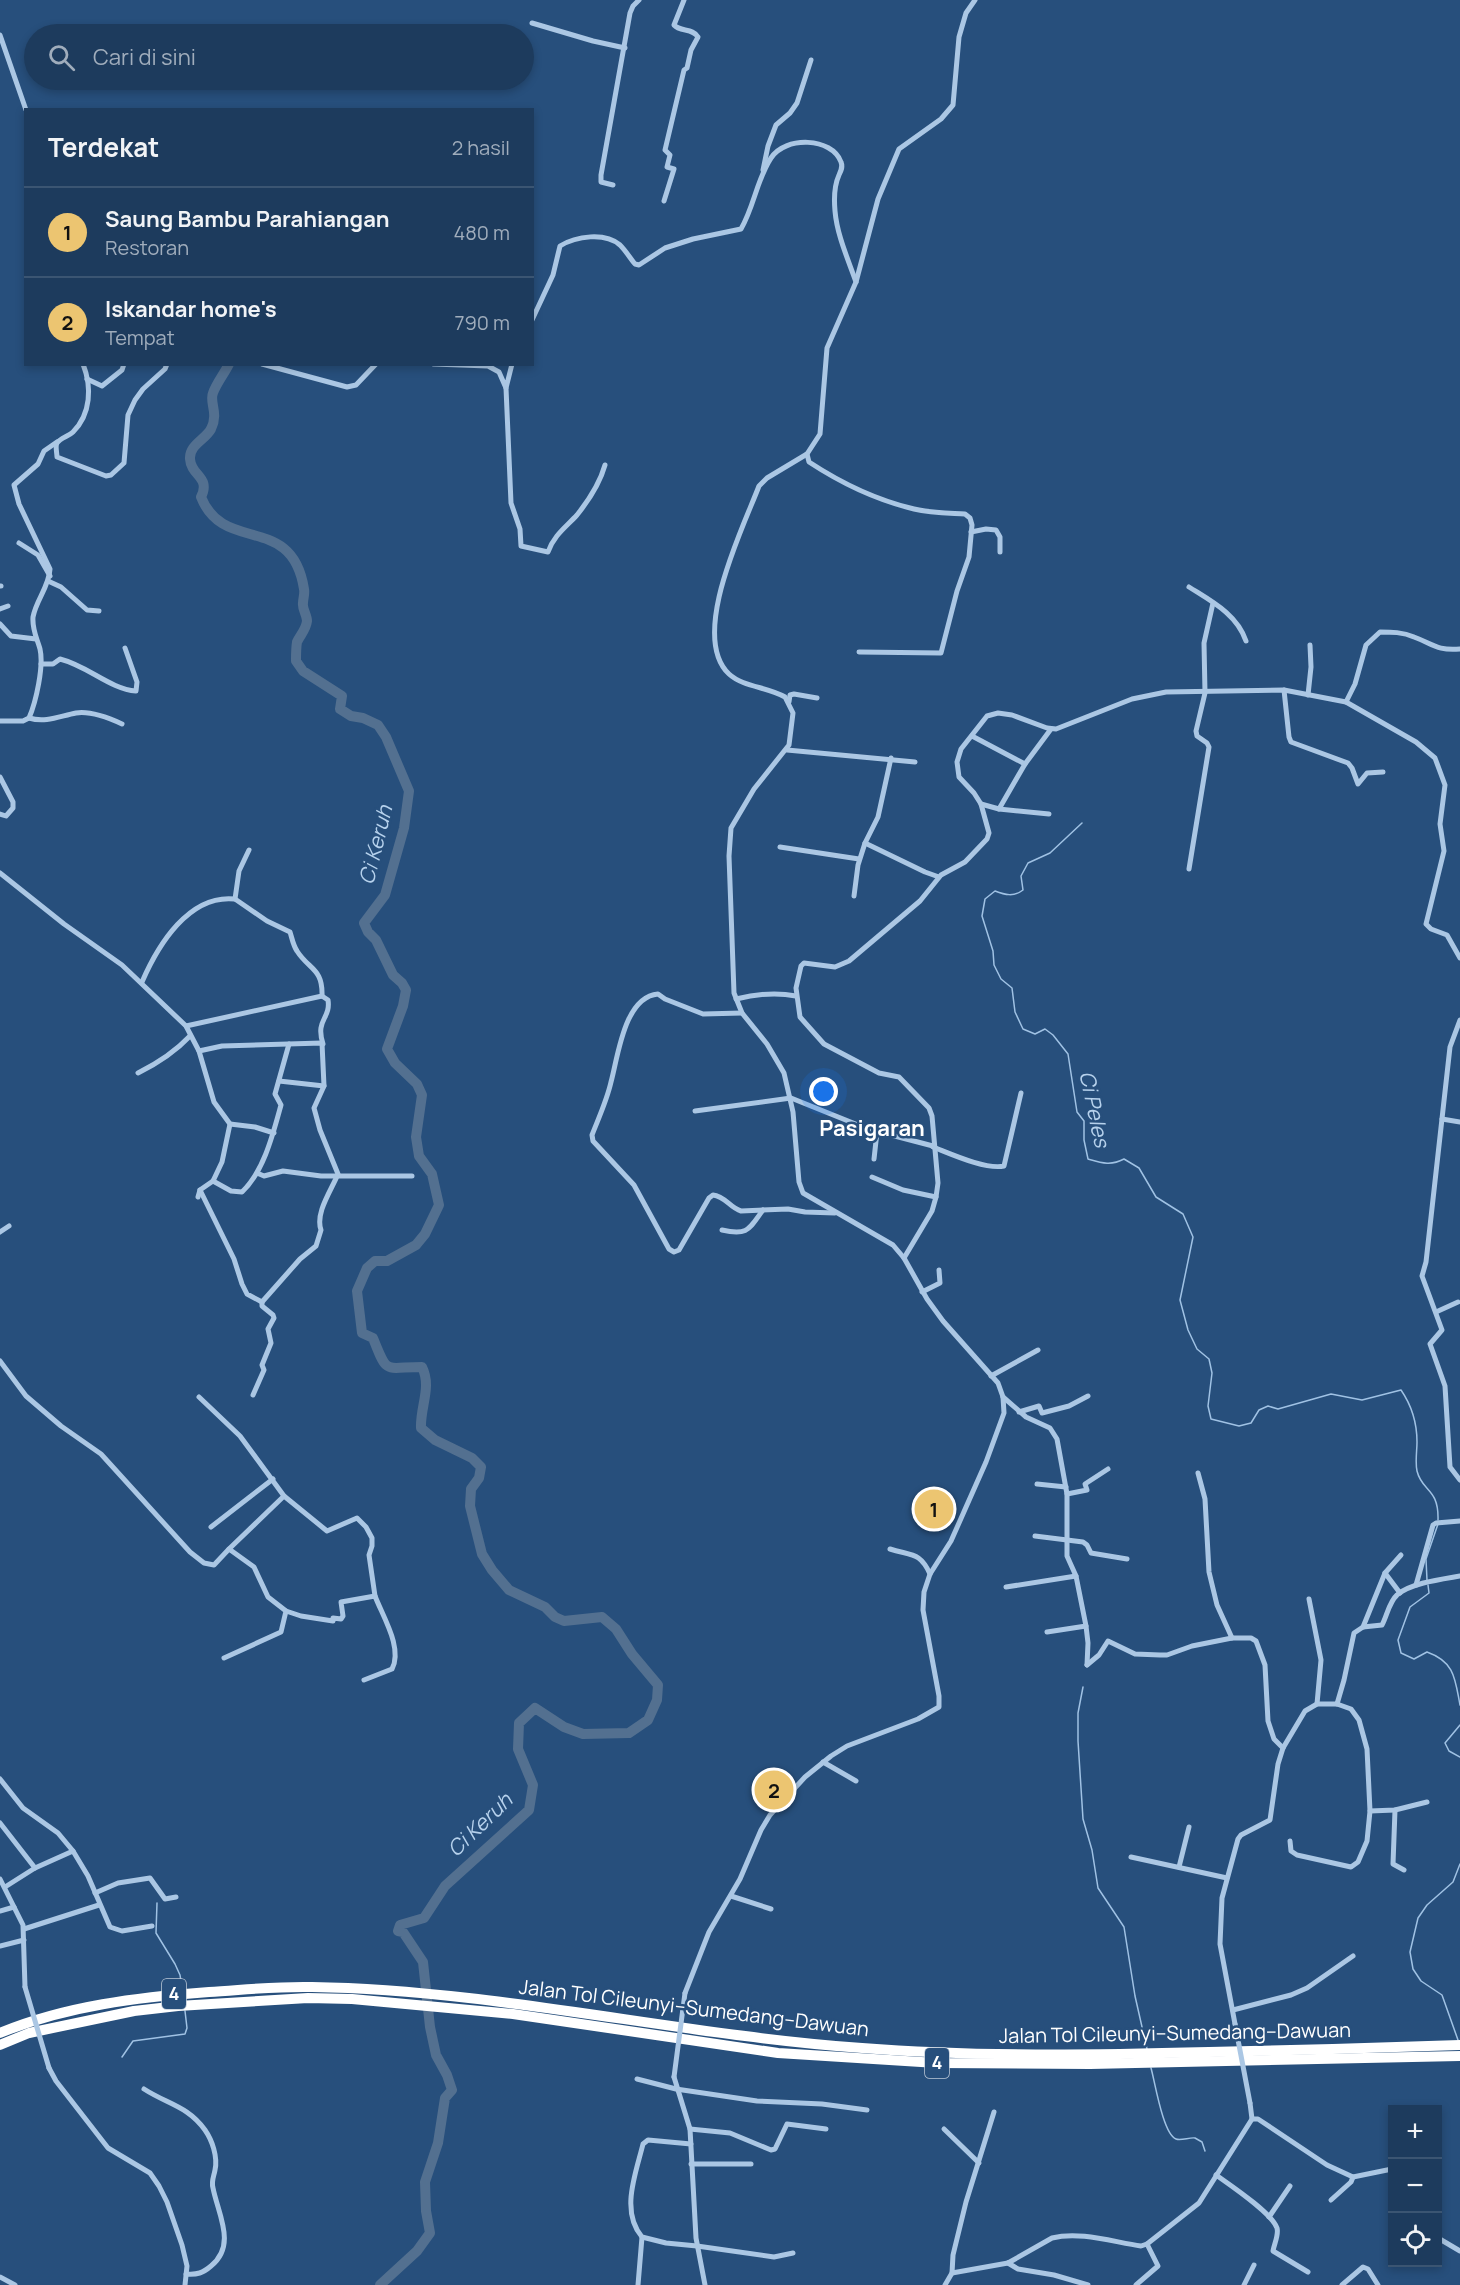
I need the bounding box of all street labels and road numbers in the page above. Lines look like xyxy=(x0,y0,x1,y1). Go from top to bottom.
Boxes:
street label: Jalan Tol Cileunyi–Sumedang–Dawuan xyxy=(518,1973,871,2042)
road number: 4 xyxy=(162,1979,186,2009)
street label: Jalan Tol Cileunyi–Sumedang–Dawuan xyxy=(999,2016,1351,2049)
road number: 4 xyxy=(925,2048,949,2078)

